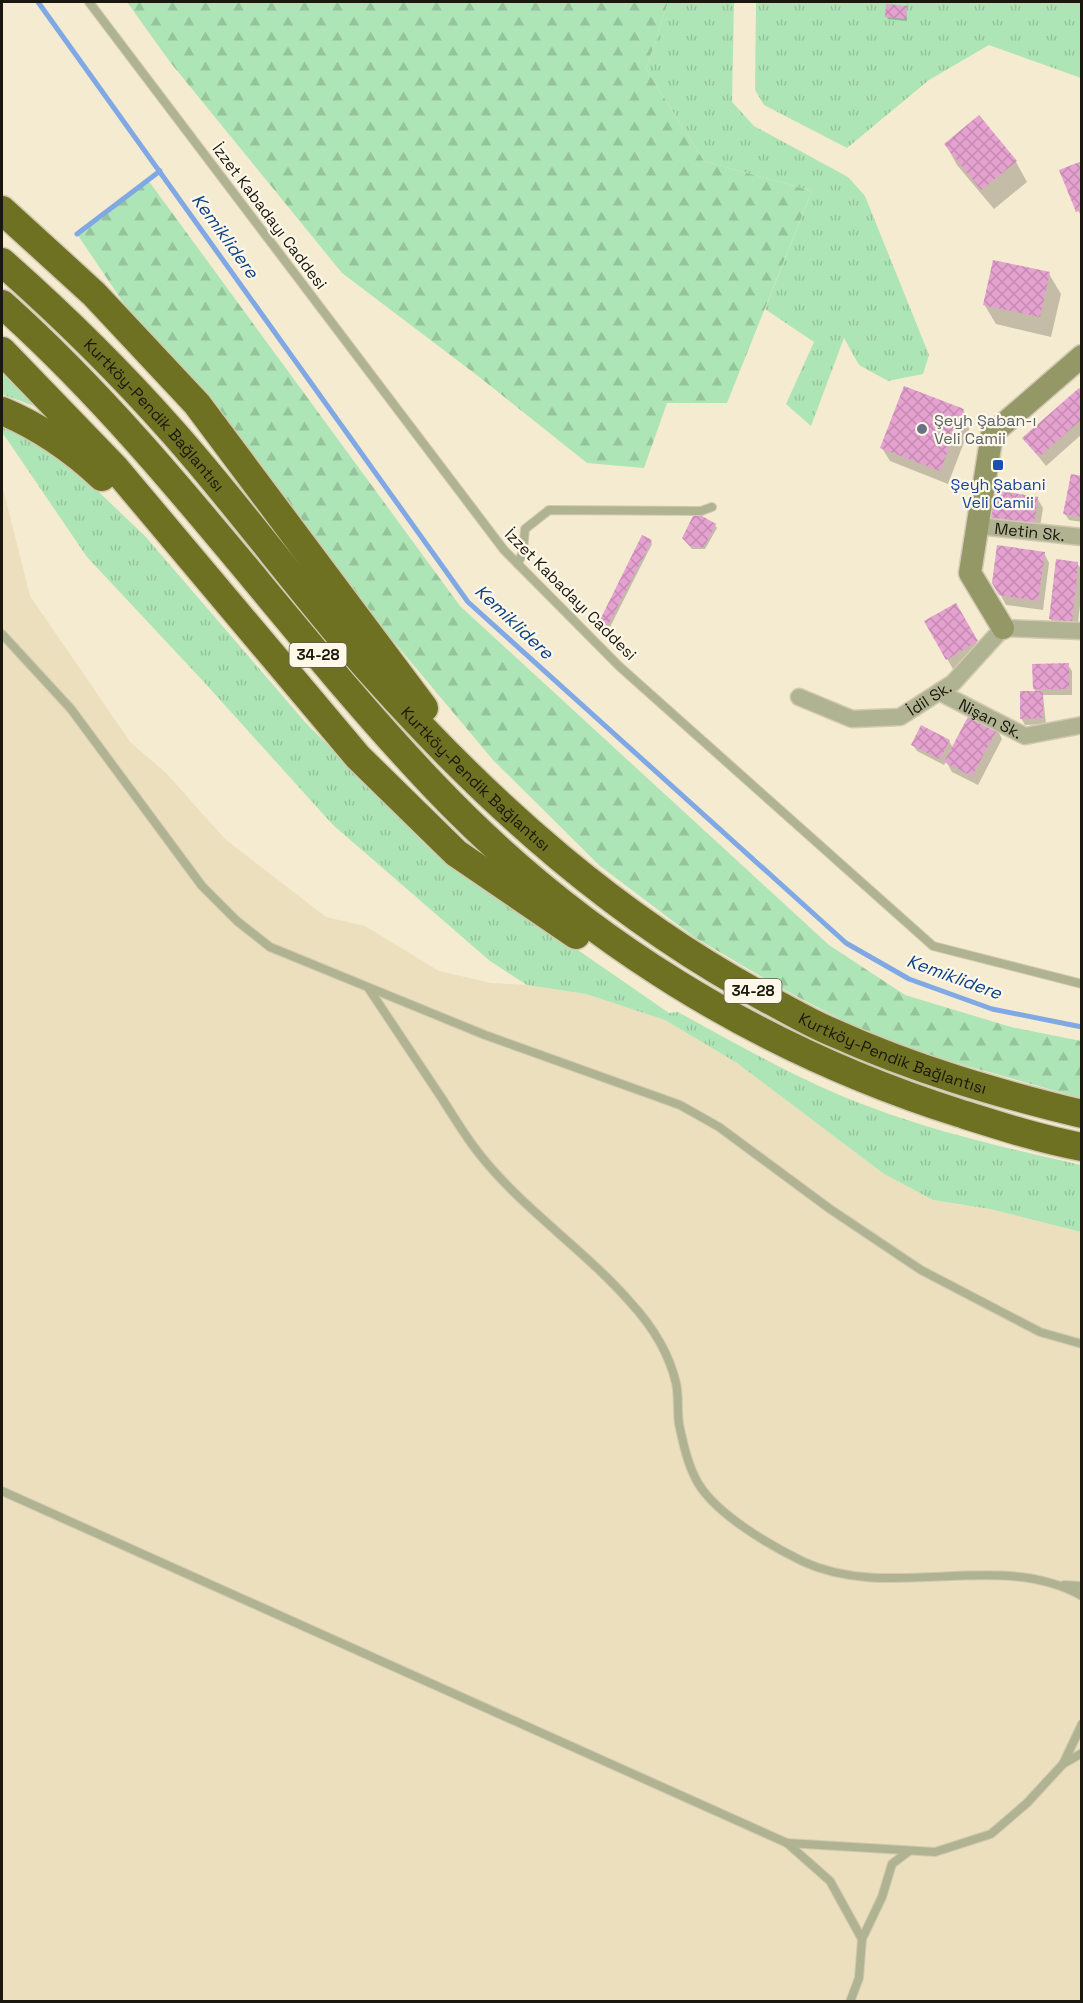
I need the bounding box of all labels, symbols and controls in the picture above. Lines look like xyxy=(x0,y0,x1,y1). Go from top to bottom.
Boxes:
street label: İzzet Kabadayı Caddesi xyxy=(208,139,332,294)
water label: Kemiklidere xyxy=(187,189,265,284)
street label: Kurtköy-Pendik Bağlantısı xyxy=(79,334,229,496)
place label: Şeyh Şaban-ı Veli Camii xyxy=(934,410,1037,449)
marker: Şeyh Şaban-ı Veli Camii xyxy=(915,422,929,436)
marker: Şeyh Şabani Veli Camii xyxy=(991,458,1005,472)
place label: Şeyh Şabani Veli Camii xyxy=(950,474,1046,513)
street label: Metin Sk. xyxy=(993,518,1066,546)
street label: İzzet Kabadayı Caddesi xyxy=(500,524,641,665)
water label: Kemiklidere xyxy=(470,579,559,665)
road number: 34-28 xyxy=(290,643,346,667)
street label: İdil Sk. xyxy=(903,677,956,721)
street label: Nişan Sk. xyxy=(955,694,1026,744)
street label: Kurtköy-Pendik Bağlantısı xyxy=(396,702,555,856)
water label: Kemiklidere xyxy=(904,949,1006,1005)
road number: 34-28 xyxy=(724,979,782,1003)
street label: Kurtköy-Pendik Bağlantısı xyxy=(795,1008,989,1099)

